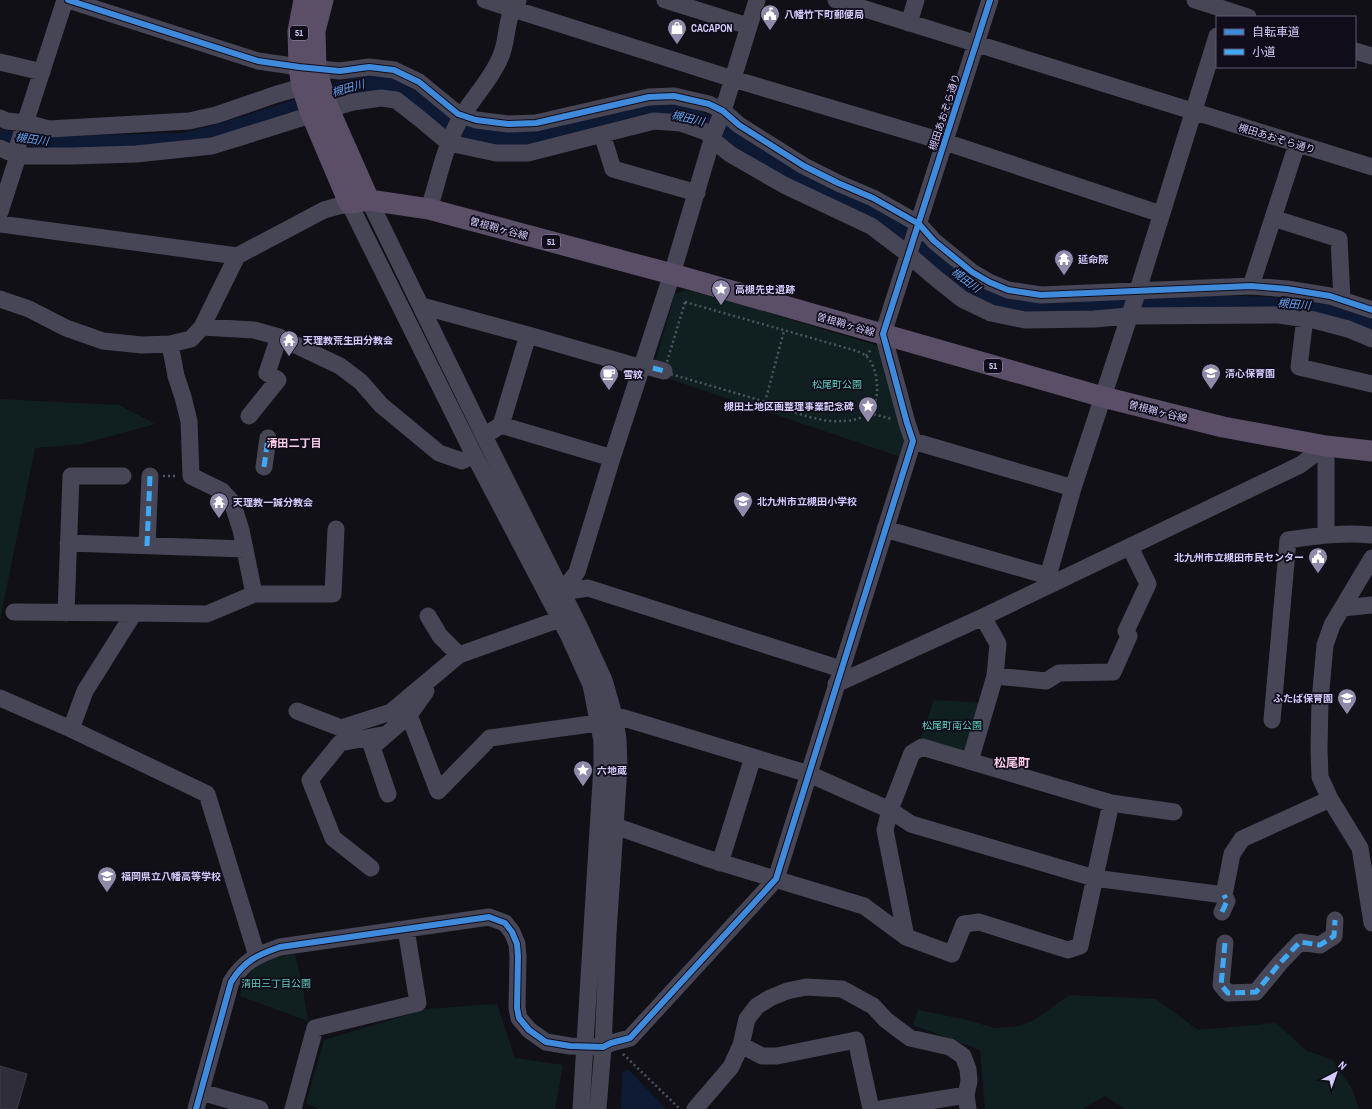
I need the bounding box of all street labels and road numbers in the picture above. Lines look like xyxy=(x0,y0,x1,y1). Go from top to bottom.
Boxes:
road number: 51 xyxy=(290,26,308,40)
street label: 槻田あおぞら通り xyxy=(926,72,963,152)
street label: 槻田あおぞら通り xyxy=(1237,121,1317,156)
street label: 曽根鞘ヶ谷線 xyxy=(468,214,530,243)
road number: 51 xyxy=(542,235,560,249)
street label: 曽根鞘ヶ谷線 xyxy=(815,310,876,339)
road number: 51 xyxy=(984,359,1002,373)
street label: 曽根鞘ヶ谷線 xyxy=(1127,398,1189,425)

